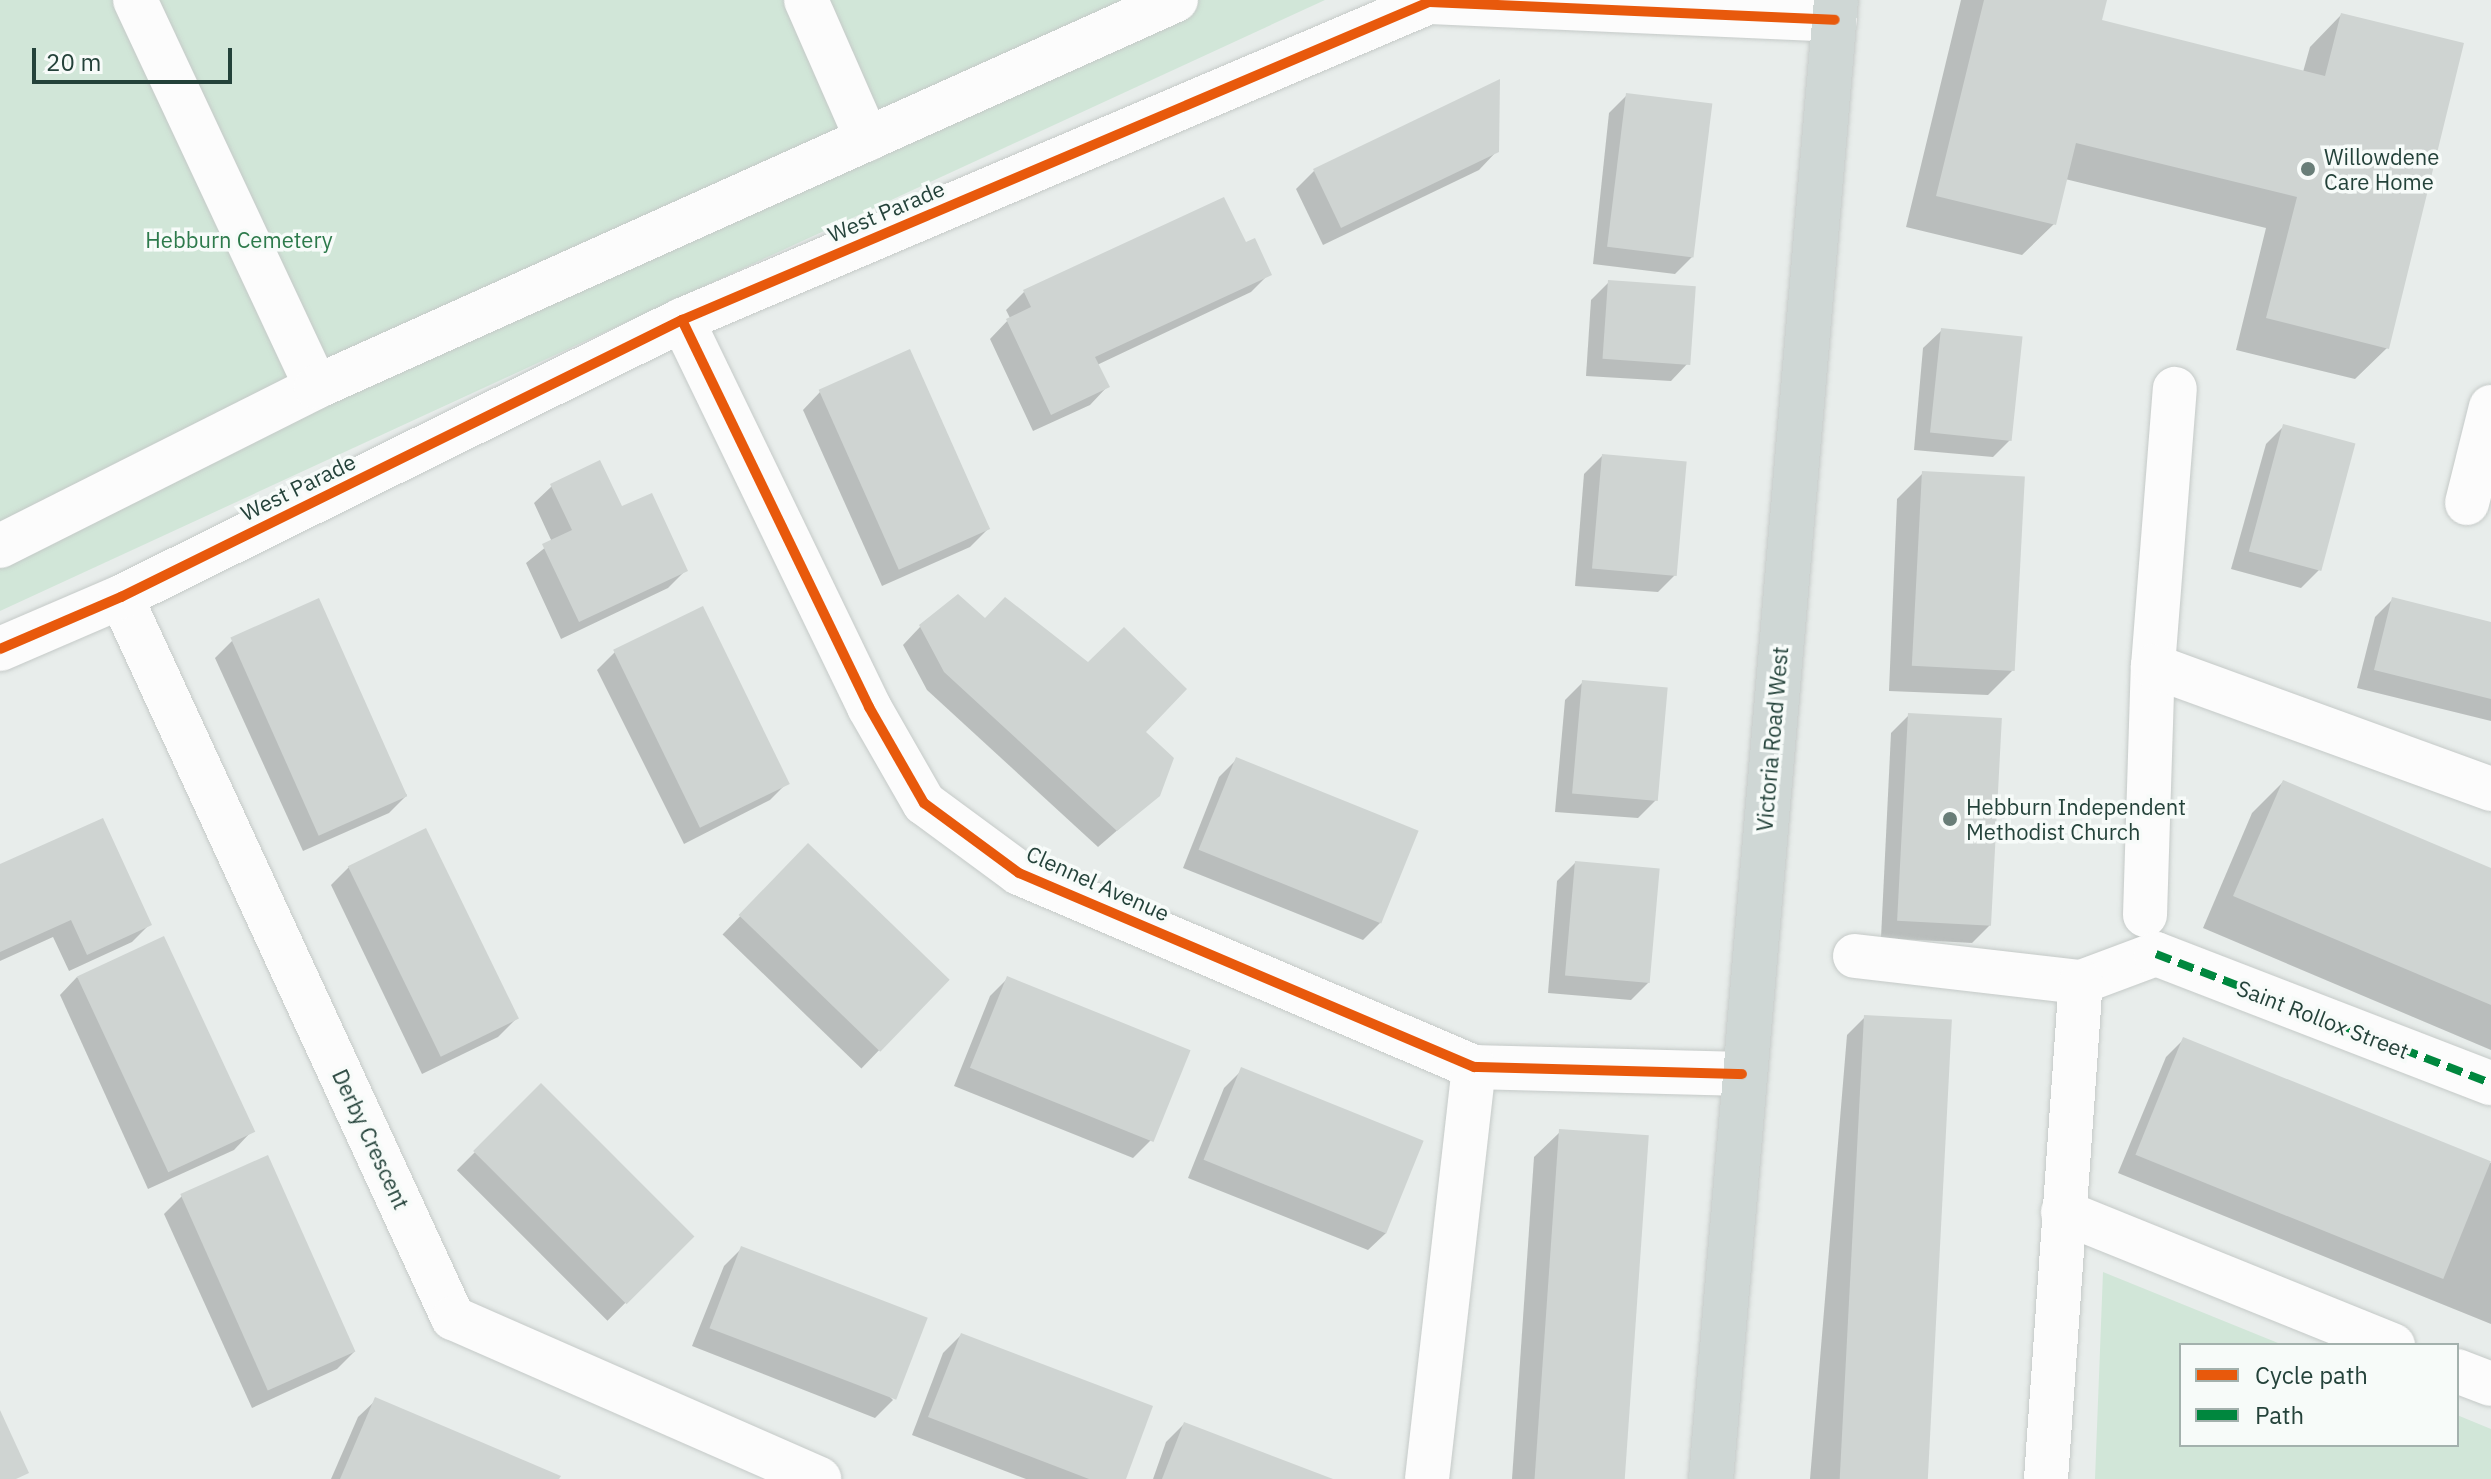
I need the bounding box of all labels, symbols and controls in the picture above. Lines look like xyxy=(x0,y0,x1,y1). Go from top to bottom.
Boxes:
scale bar xyxy=(36,32,236,82)
text: 20 m xyxy=(46,46,101,78)
place label: Willowdene Care Home xyxy=(2324,143,2439,194)
marker: Willowdene Care Home xyxy=(2299,160,2317,178)
street label: West Parade xyxy=(824,175,948,247)
park label: Hebburn Cemetery xyxy=(145,227,333,253)
street label: West Parade xyxy=(236,448,360,526)
street label: Victoria Road West xyxy=(1751,645,1793,833)
place label: Hebburn Independent Methodist Church xyxy=(1966,793,2186,844)
marker: Hebburn Independent Methodist Church xyxy=(1941,810,1959,828)
street label: Clennel Avenue xyxy=(1023,840,1173,926)
street label: Saint Rollox Street xyxy=(2233,974,2413,1064)
street label: Derby Crescent xyxy=(327,1065,415,1213)
legend xyxy=(2179,1343,2459,1447)
text: Cycle path xyxy=(2255,1359,2368,1391)
text: Path xyxy=(2255,1399,2304,1431)

